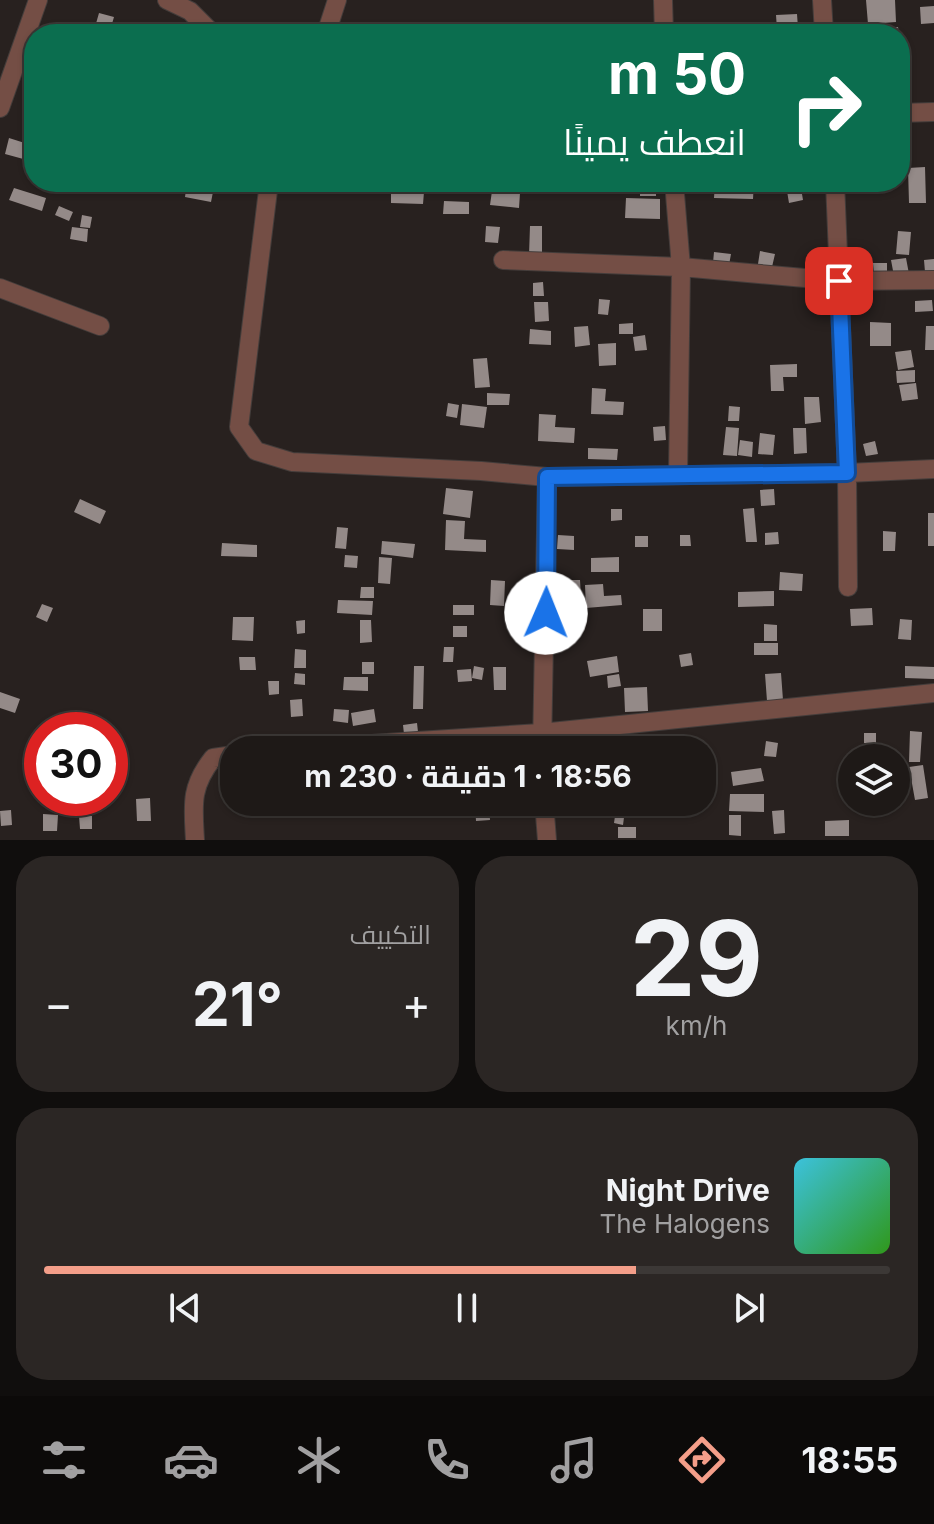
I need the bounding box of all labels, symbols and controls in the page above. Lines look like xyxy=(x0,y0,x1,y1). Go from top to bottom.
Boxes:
text: 50 m xyxy=(608,40,746,108)
icon: right xyxy=(774,56,878,160)
text: انعطف يمينًا xyxy=(563,120,746,164)
pin xyxy=(805,247,873,315)
icon: arrive xyxy=(817,259,861,303)
position arrow xyxy=(504,571,588,655)
speed limit sign: 30 xyxy=(24,712,128,816)
map controls xyxy=(838,744,910,816)
button: layers xyxy=(838,744,910,816)
text: 18:56 · 1 دقيقة · 230 m xyxy=(304,758,632,794)
text: 29 xyxy=(630,895,763,1021)
text: التكييف xyxy=(349,919,431,950)
text: 21° xyxy=(192,968,283,1040)
text: − xyxy=(44,977,73,1031)
text: + xyxy=(402,977,431,1031)
text: km/h xyxy=(666,1010,727,1041)
text: Night Drive xyxy=(606,1172,770,1208)
text: The Halogens xyxy=(599,1208,770,1239)
icon: previous xyxy=(163,1286,207,1330)
icon: pause xyxy=(445,1286,489,1330)
icon: next xyxy=(727,1286,771,1330)
icon: filters xyxy=(36,1432,92,1488)
icon: car xyxy=(163,1432,219,1488)
icon: climate xyxy=(291,1432,347,1488)
icon: phone xyxy=(419,1432,475,1488)
icon: music xyxy=(546,1432,602,1488)
icon: directions xyxy=(674,1432,730,1488)
text: 18:55 xyxy=(801,1438,898,1482)

